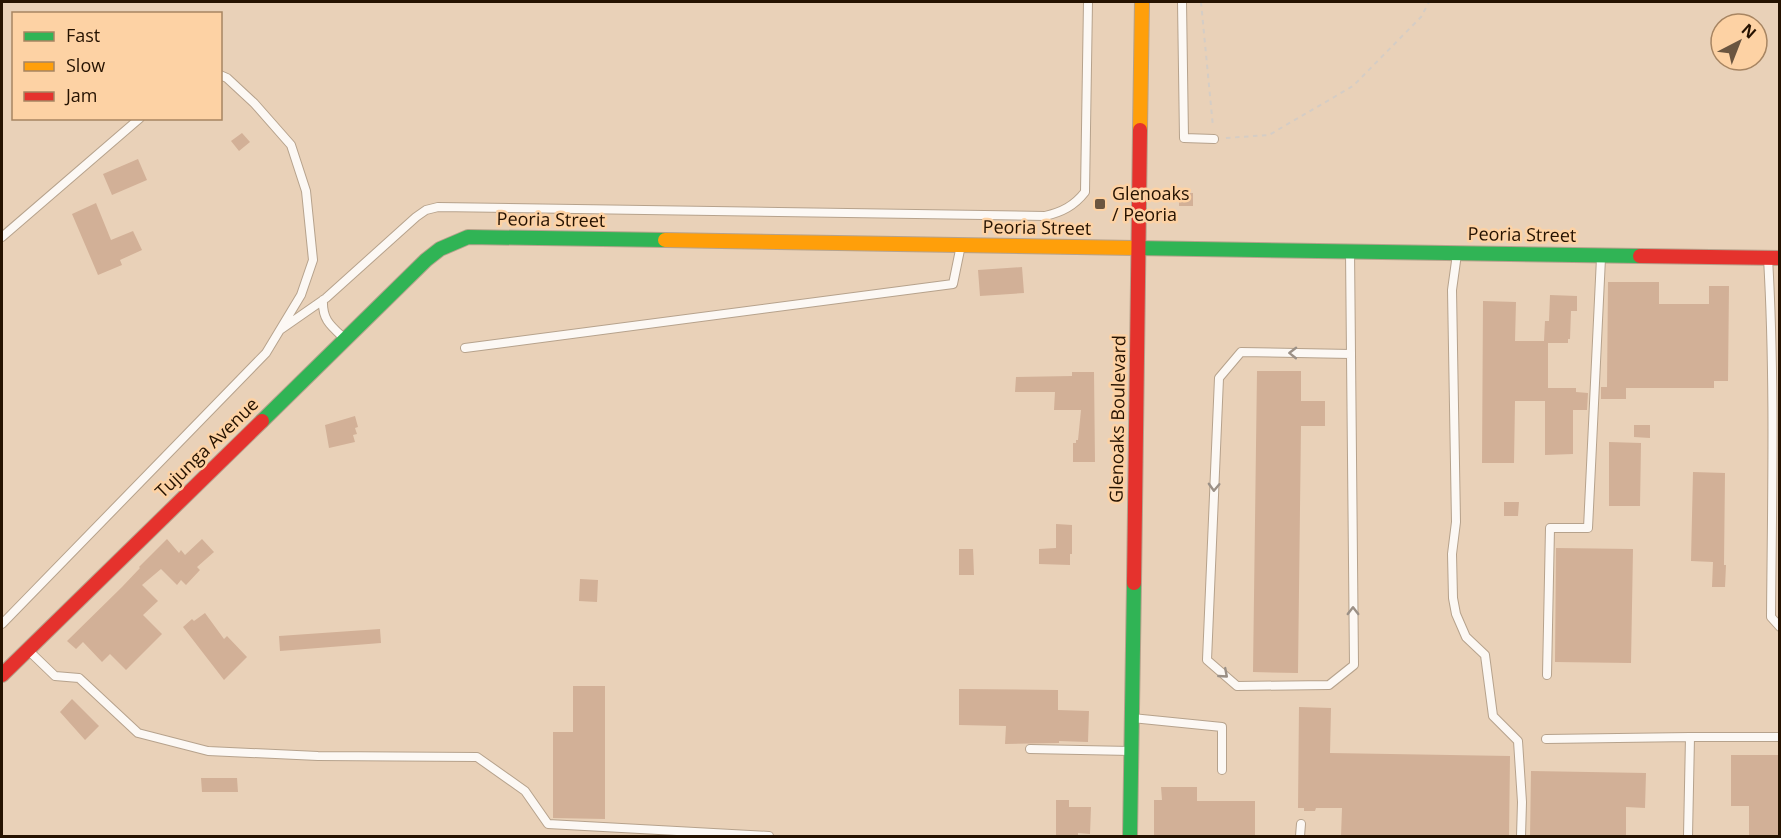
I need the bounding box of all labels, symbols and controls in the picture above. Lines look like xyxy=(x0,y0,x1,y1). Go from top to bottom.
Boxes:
legend xyxy=(12,12,222,120)
north arrow xyxy=(1709,12,1769,72)
text: N xyxy=(1737,18,1761,43)
text: Fast xyxy=(66,23,100,47)
text: Slow xyxy=(66,53,105,77)
text: Jam xyxy=(64,83,98,107)
place label: Glenoaks / Peoria xyxy=(1112,181,1190,226)
marker: Glenoaks / Peoria xyxy=(1093,197,1107,211)
street label: Peoria Street xyxy=(497,206,606,232)
street label: Peoria Street xyxy=(983,214,1092,240)
street label: Peoria Street xyxy=(1468,221,1577,247)
street label: Glenoaks Boulevard xyxy=(1104,335,1130,503)
one-way arrow xyxy=(1288,347,1297,359)
street label: Tujunga Avenue xyxy=(150,392,263,503)
one-way arrow xyxy=(1208,483,1221,492)
one-way arrow xyxy=(1347,607,1360,616)
one-way arrow xyxy=(1217,667,1228,678)

